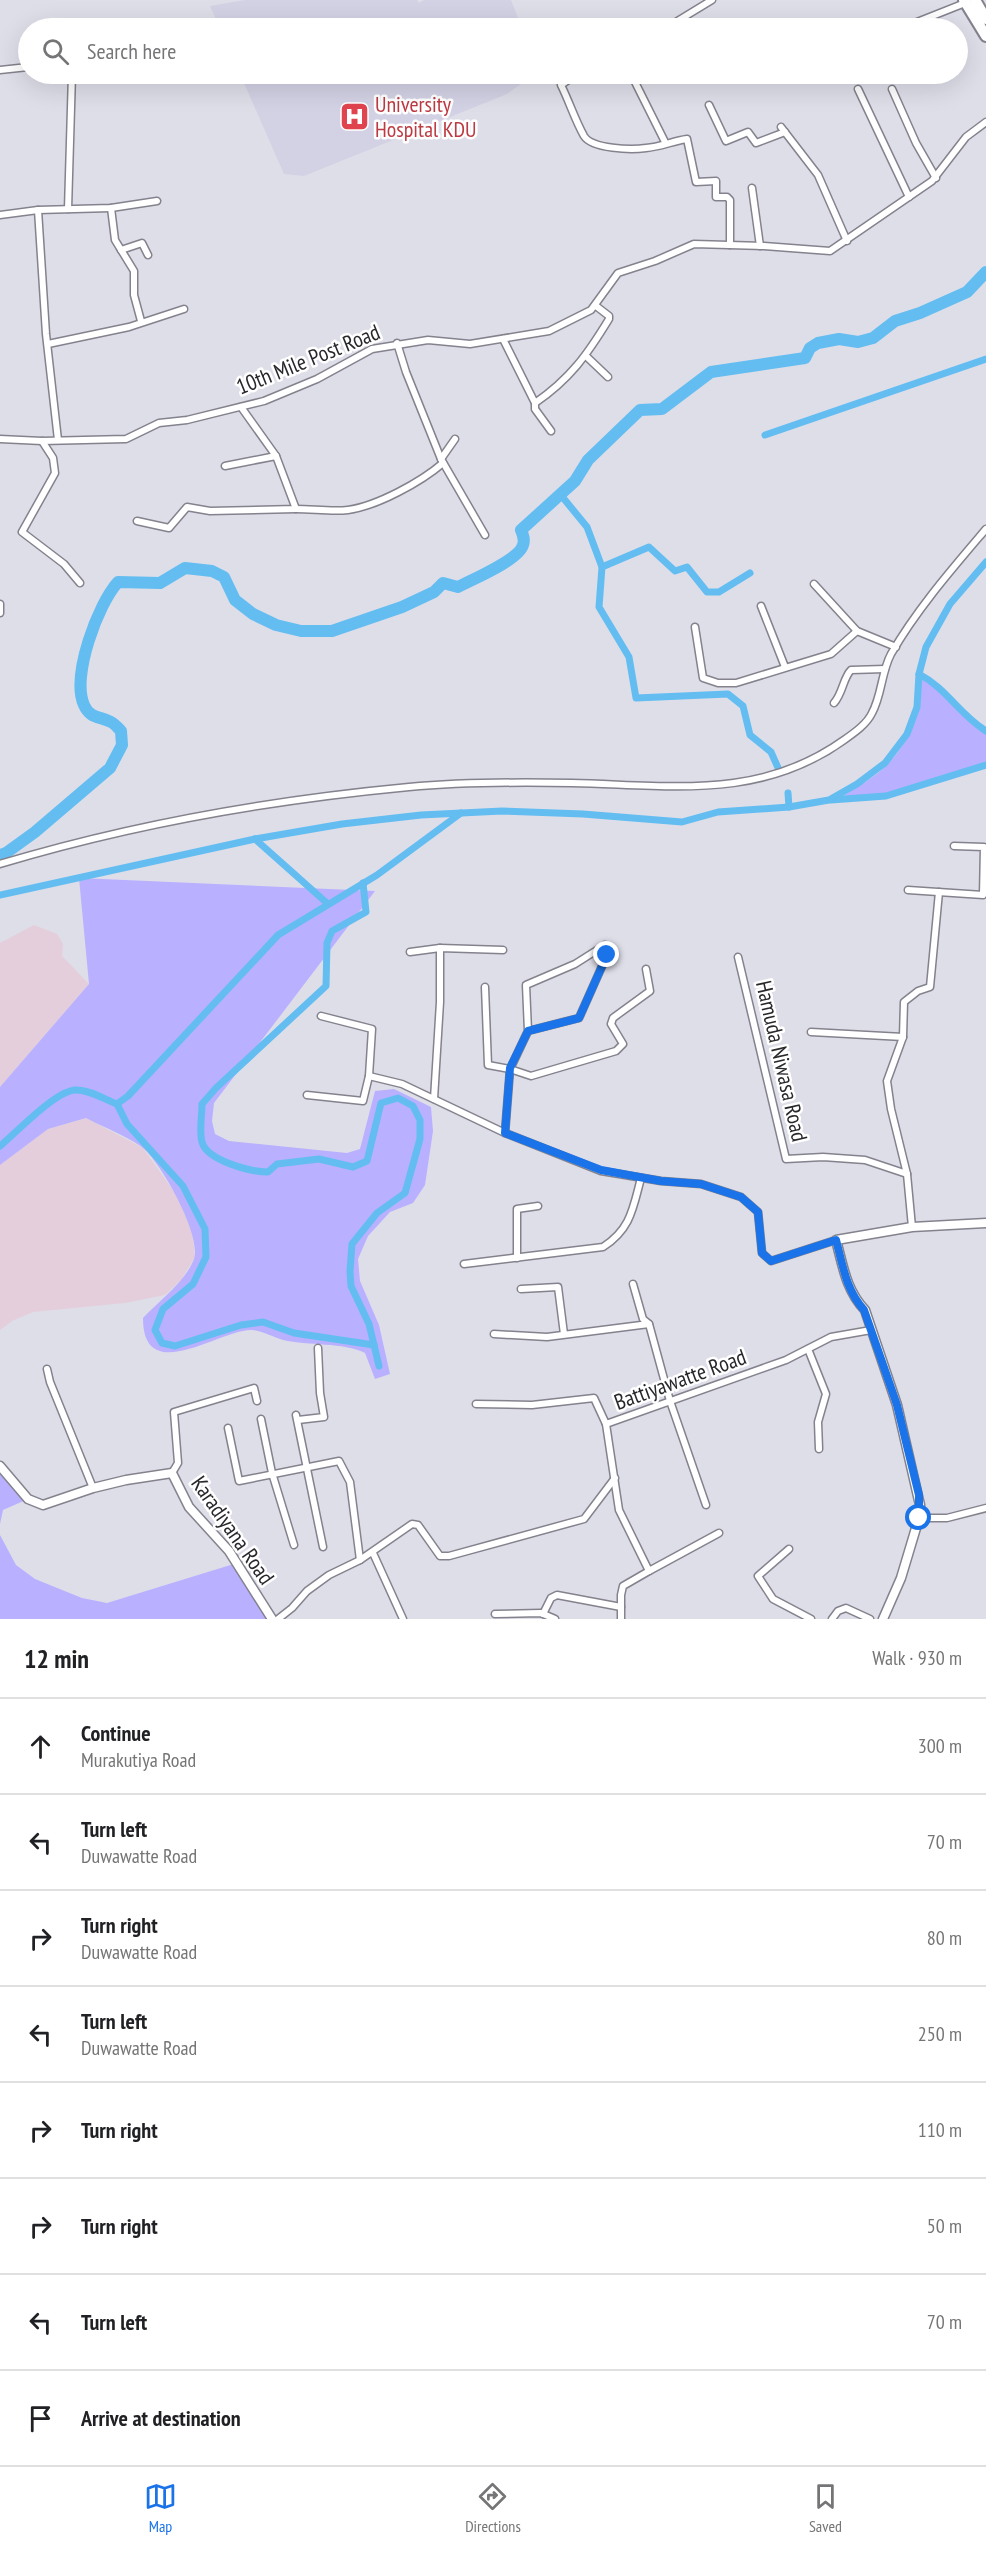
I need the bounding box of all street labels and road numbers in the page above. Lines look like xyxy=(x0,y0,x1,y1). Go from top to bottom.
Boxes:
street label: 10th Mile Post Road xyxy=(232,317,384,401)
street label: Hamuda Niwasa Road xyxy=(750,978,814,1144)
street label: Battiyawatte Road xyxy=(610,1342,750,1416)
street label: Karadiyana Road xyxy=(185,1470,281,1590)

